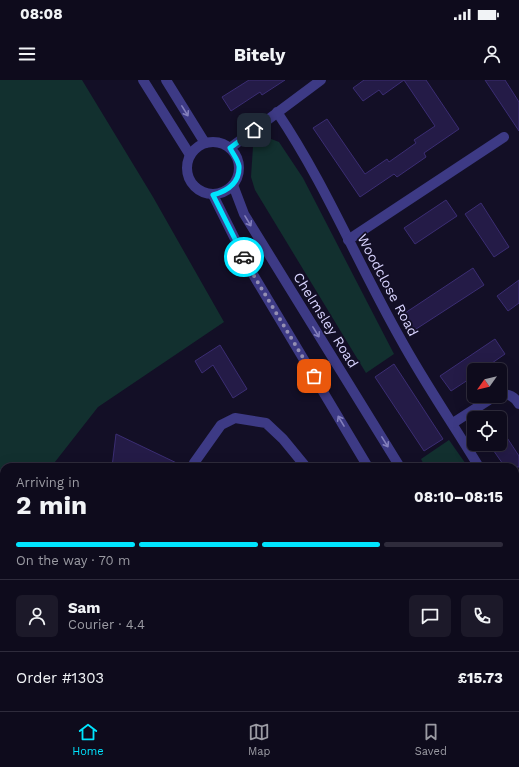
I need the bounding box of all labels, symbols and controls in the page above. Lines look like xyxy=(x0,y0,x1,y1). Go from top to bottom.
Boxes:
text: 08:08 xyxy=(20,5,63,23)
icon: menu xyxy=(16,43,38,65)
icon: person xyxy=(481,43,503,65)
text: Bitely xyxy=(234,44,285,65)
one-way arrow xyxy=(181,106,190,117)
pin xyxy=(237,113,271,147)
icon: home xyxy=(243,119,265,141)
one-way arrow xyxy=(244,215,252,226)
street label: Woodclose Road xyxy=(354,231,422,339)
courier xyxy=(224,237,264,277)
icon: car xyxy=(233,246,255,268)
street label: Chelmsley Road xyxy=(290,269,362,371)
one-way arrow xyxy=(312,326,320,337)
pin xyxy=(297,359,331,393)
north arrow xyxy=(467,363,507,403)
map controls xyxy=(467,363,507,451)
icon: bag xyxy=(303,365,325,387)
button: locate xyxy=(467,411,507,451)
one-way arrow xyxy=(337,416,345,427)
one-way arrow xyxy=(381,436,389,447)
text: Arriving in xyxy=(16,475,80,490)
text: 08:10–08:15 xyxy=(414,488,503,506)
text: 2 min xyxy=(16,490,87,520)
text: On the way · 70 m xyxy=(16,553,130,568)
button: person xyxy=(16,595,58,637)
button: chat xyxy=(409,595,451,637)
button: phone xyxy=(461,595,503,637)
text: Sam xyxy=(68,599,100,617)
text: Courier · 4.4 xyxy=(68,617,145,632)
text: Order #1303 xyxy=(16,669,104,687)
text: £15.73 xyxy=(458,669,503,687)
tab: Home xyxy=(72,721,104,758)
tab: Map xyxy=(248,721,270,758)
tab: Saved xyxy=(415,721,447,758)

